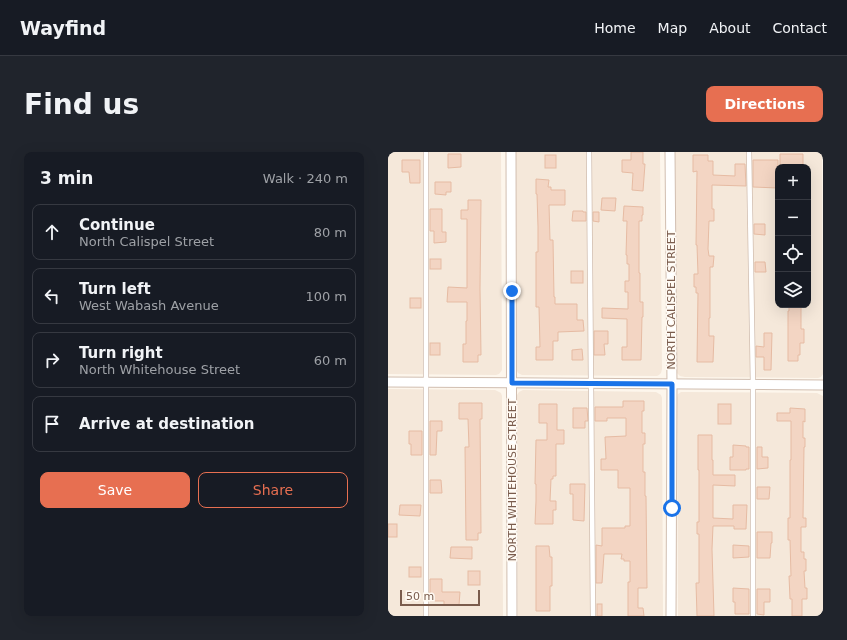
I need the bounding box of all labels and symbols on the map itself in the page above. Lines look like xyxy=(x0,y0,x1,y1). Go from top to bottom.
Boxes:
street label: NORTH CALISPEL STREET xyxy=(665,230,678,369)
route end xyxy=(503,282,521,300)
street label: NORTH WHITEHOUSE STREET xyxy=(506,398,519,561)
route start xyxy=(663,499,681,517)
scale bar xyxy=(400,588,480,607)

